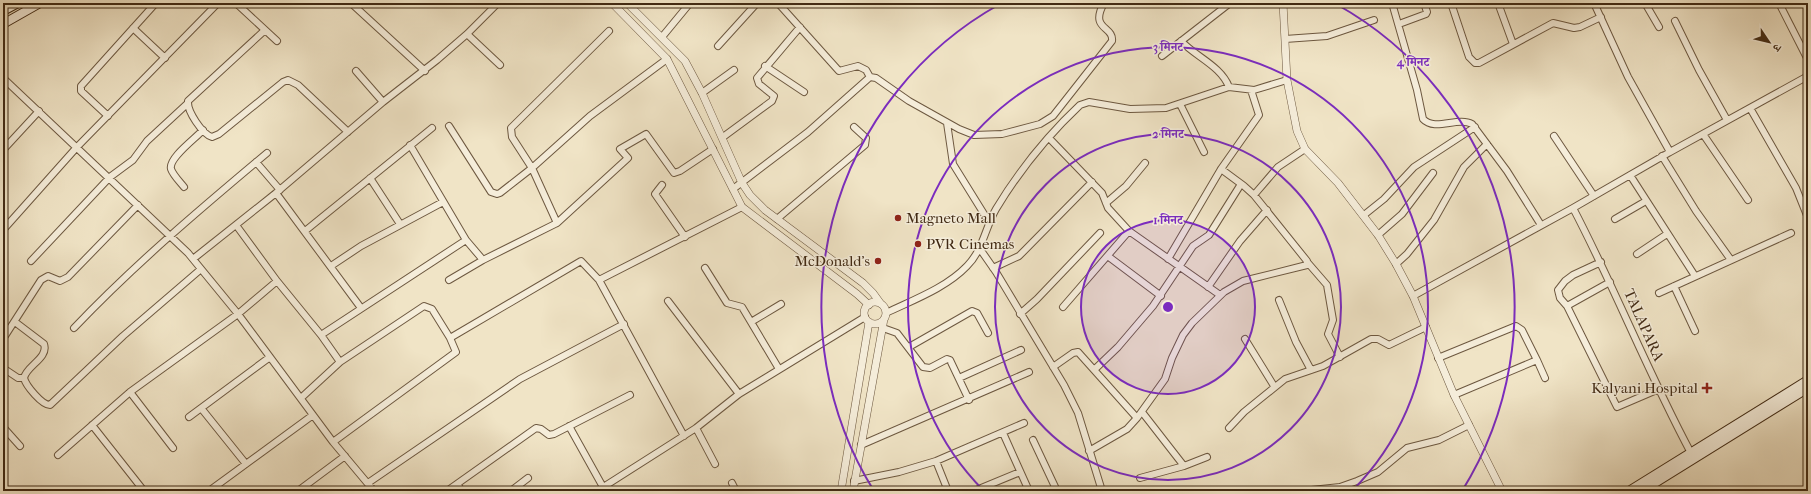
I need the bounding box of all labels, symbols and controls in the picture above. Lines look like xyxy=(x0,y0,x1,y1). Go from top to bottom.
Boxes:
north arrow xyxy=(1749,22,1789,62)
text: 3 मिनट xyxy=(1153,40,1184,55)
text: उ xyxy=(1769,41,1784,55)
text: 4 मिनट xyxy=(1396,55,1430,70)
text: 2 मिनट xyxy=(1152,127,1185,141)
place label: Magneto Mall xyxy=(906,209,996,227)
marker: Magneto Mall xyxy=(893,213,903,223)
text: 1 मिनट xyxy=(1153,213,1184,227)
place label: PVR Cinemas xyxy=(926,235,1015,253)
marker: PVR Cinemas xyxy=(913,239,923,249)
place label: McDonald's xyxy=(794,252,870,270)
marker: McDonald's xyxy=(873,256,883,266)
street label: TALAPARA xyxy=(1620,286,1668,364)
centre of rings xyxy=(1161,300,1175,314)
place label: Kalyani Hospital xyxy=(1591,379,1698,397)
marker: Kalyani Hospital xyxy=(1701,382,1713,394)

